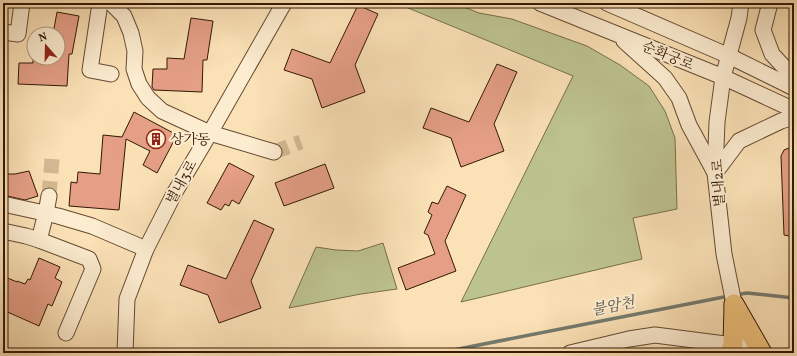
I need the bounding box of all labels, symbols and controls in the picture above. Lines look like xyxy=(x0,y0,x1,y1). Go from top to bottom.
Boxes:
north arrow xyxy=(26,26,66,66)
text: N xyxy=(37,30,49,46)
street label: 순화궁로 xyxy=(639,37,697,76)
building icon: 상가동 xyxy=(145,128,167,150)
place label: 상가동 xyxy=(170,131,211,150)
street label: 별내3로 xyxy=(162,157,202,208)
street label: 별내2로 xyxy=(709,158,730,207)
water label: 불암천 xyxy=(590,293,638,322)

